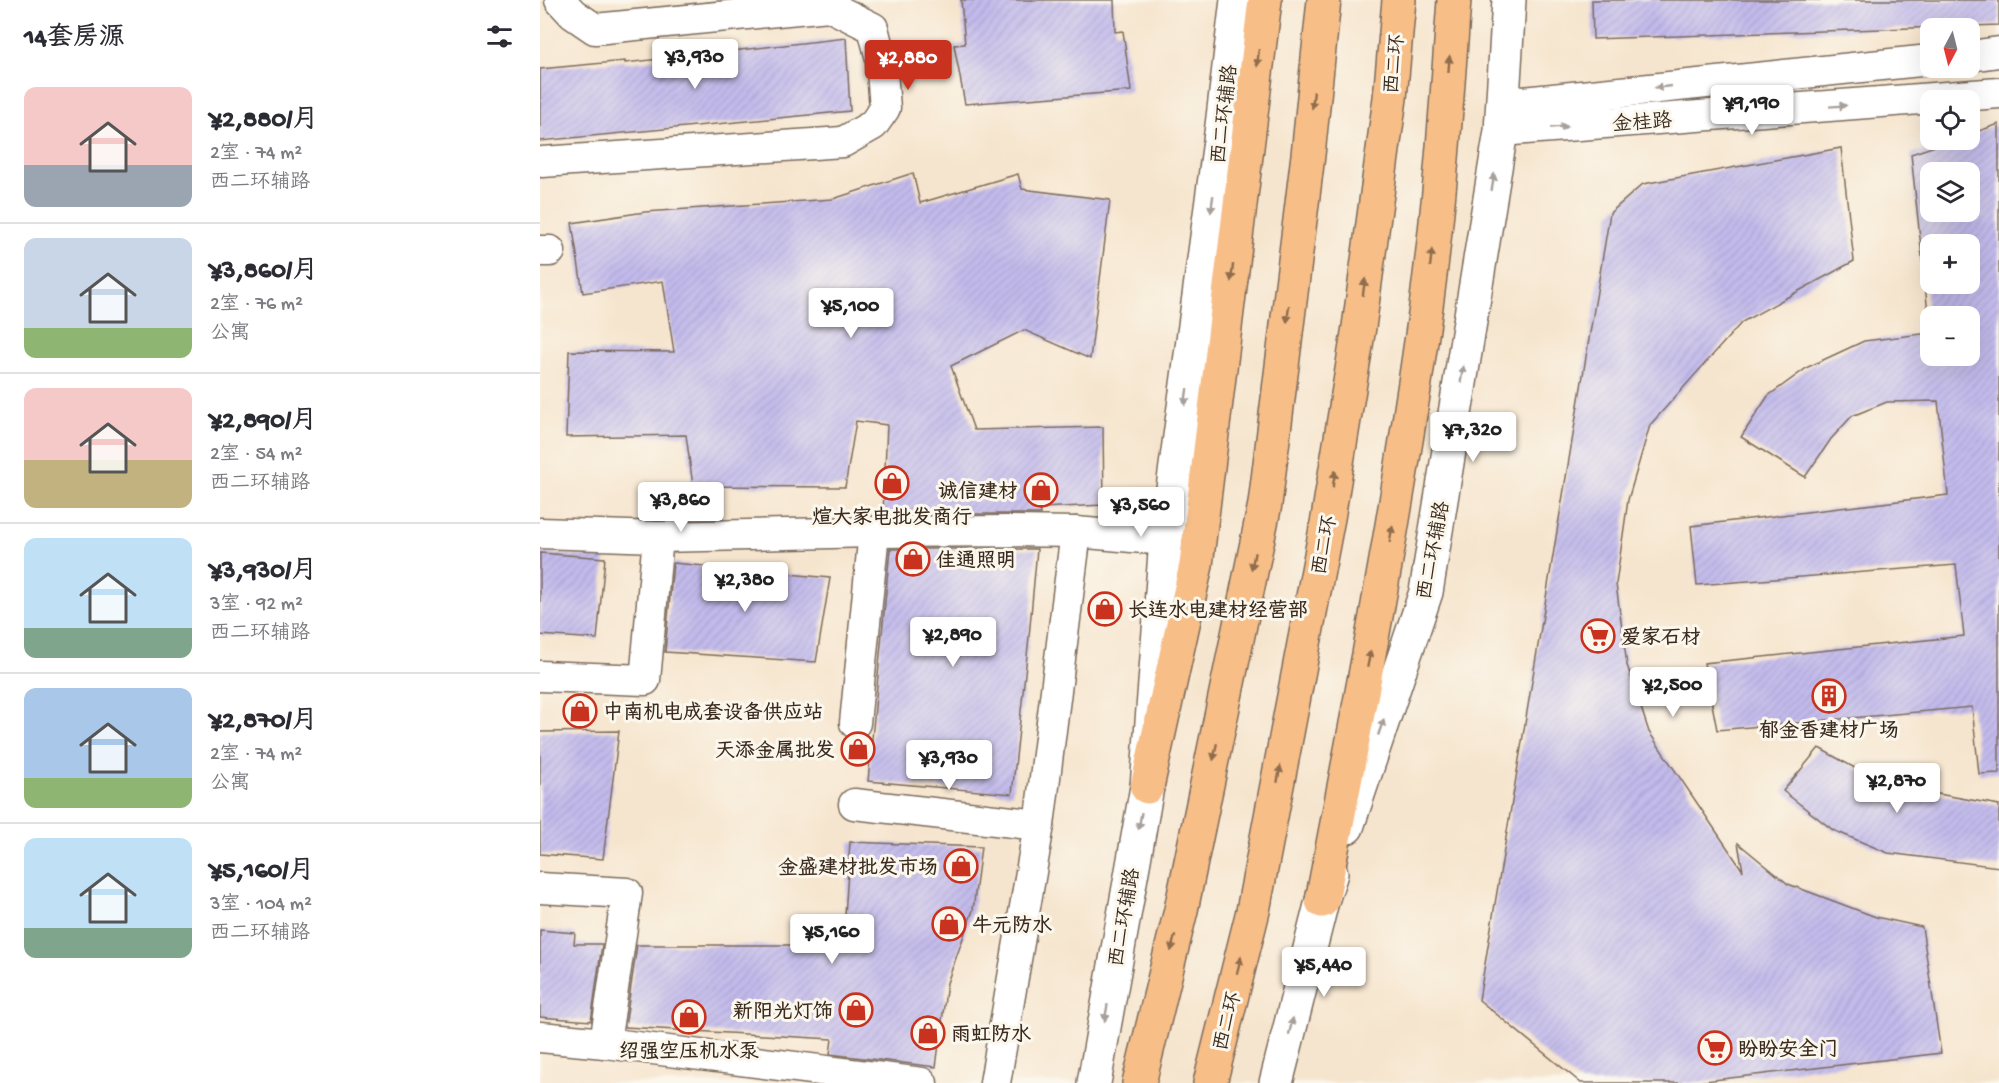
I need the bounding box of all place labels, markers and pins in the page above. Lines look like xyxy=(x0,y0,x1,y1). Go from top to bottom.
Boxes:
pin: ¥3,930 xyxy=(646,39,744,90)
pin: ¥2,880 xyxy=(859,40,957,91)
pin: ¥9,190 xyxy=(1703,85,1801,136)
pin: ¥5,100 xyxy=(802,288,900,339)
pin: ¥7,320 xyxy=(1424,412,1522,463)
shop icon: 煊大家电批发商行 xyxy=(874,465,910,501)
shop icon: 诚信建材 xyxy=(1023,472,1059,508)
place label: 诚信建材 xyxy=(938,480,1018,505)
pin: ¥3,860 xyxy=(632,482,730,533)
pin: ¥3,560 xyxy=(1092,487,1190,538)
place label: 煊大家电批发商行 xyxy=(812,506,972,531)
shop icon: 佳通照明 xyxy=(895,541,931,577)
place label: 佳通照明 xyxy=(936,550,1016,574)
pin: ¥2,380 xyxy=(696,562,794,613)
shop icon: 长连水电建材经营部 xyxy=(1087,591,1123,627)
place label: 长连水电建材经营部 xyxy=(1128,599,1308,624)
pin: ¥2,890 xyxy=(904,617,1002,668)
supermarket icon: 爱家石材 xyxy=(1580,618,1616,654)
place label: 爱家石材 xyxy=(1621,626,1701,651)
pin: ¥2,500 xyxy=(1624,667,1722,718)
building icon: 郁金香建材广场 xyxy=(1811,678,1847,714)
shop icon: 中南机电成套设备供应站 xyxy=(562,693,598,729)
place label: 中南机电成套设备供应站 xyxy=(603,701,823,726)
place label: 郁金香建材广场 xyxy=(1759,719,1899,744)
shop icon: 天添金属批发 xyxy=(840,731,876,767)
place label: 天添金属批发 xyxy=(715,739,835,764)
pin: ¥3,930 xyxy=(900,740,998,791)
pin: ¥2,870 xyxy=(1848,763,1946,814)
shop icon: 金盛建材批发市场 xyxy=(943,848,979,884)
place label: 金盛建材批发市场 xyxy=(778,856,938,881)
shop icon: 牛元防水 xyxy=(931,906,967,942)
pin: ¥5,160 xyxy=(783,914,881,965)
place label: 牛元防水 xyxy=(972,914,1052,939)
pin: ¥5,440 xyxy=(1275,947,1373,998)
shop icon: 新阳光灯饰 xyxy=(838,992,874,1028)
shop icon: 绍强空压机水泵 xyxy=(671,999,707,1035)
place label: 新阳光灯饰 xyxy=(733,1000,833,1025)
shop icon: 雨虹防水 xyxy=(910,1015,946,1051)
place label: 雨虹防水 xyxy=(951,1023,1031,1048)
supermarket icon: 盼盼安全门 xyxy=(1697,1030,1733,1066)
place label: 盼盼安全门 xyxy=(1738,1038,1838,1063)
place label: 绍强空压机水泵 xyxy=(619,1040,759,1065)

